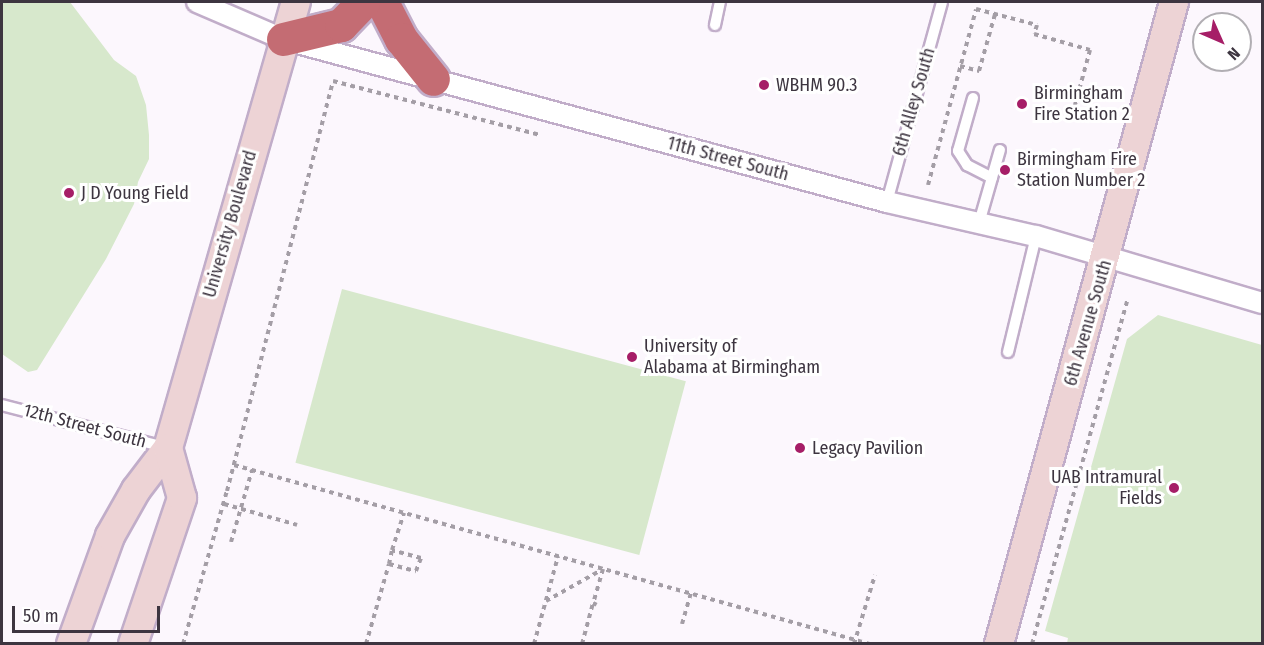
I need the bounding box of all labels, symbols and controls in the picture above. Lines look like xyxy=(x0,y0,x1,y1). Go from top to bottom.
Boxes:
north arrow xyxy=(1192,12,1252,72)
text: N xyxy=(1224,44,1244,64)
street label: 6th Alley South xyxy=(888,45,940,159)
place label: WBHM 90.3 xyxy=(776,74,857,96)
marker: WBHM 90.3 xyxy=(757,78,771,92)
place label: Birmingham Fire Station 2 xyxy=(1034,83,1130,125)
marker: Birmingham Fire Station 2 xyxy=(1015,97,1029,111)
street label: 11th Street South xyxy=(665,132,791,186)
street label: University Boulevard xyxy=(199,148,261,300)
place label: Birmingham Fire Station Number 2 xyxy=(1017,149,1145,192)
marker: Birmingham Fire Station Number 2 xyxy=(998,163,1012,177)
place label: J D Young Field xyxy=(81,182,189,204)
marker: J D Young Field xyxy=(62,186,76,200)
street label: 6th Avenue South xyxy=(1060,258,1116,388)
place label: University of Alabama at Birmingham xyxy=(644,336,820,378)
marker: University of Alabama at Birmingham xyxy=(625,350,639,364)
street label: 12th Street South xyxy=(21,399,149,453)
place label: Legacy Pavilion xyxy=(812,437,923,459)
marker: Legacy Pavilion xyxy=(793,441,807,455)
place label: UAB Intramural Fields xyxy=(1051,467,1162,510)
marker: UAB Intramural Fields xyxy=(1167,481,1181,495)
scale bar xyxy=(15,594,164,632)
text: 50 m xyxy=(23,605,59,627)

